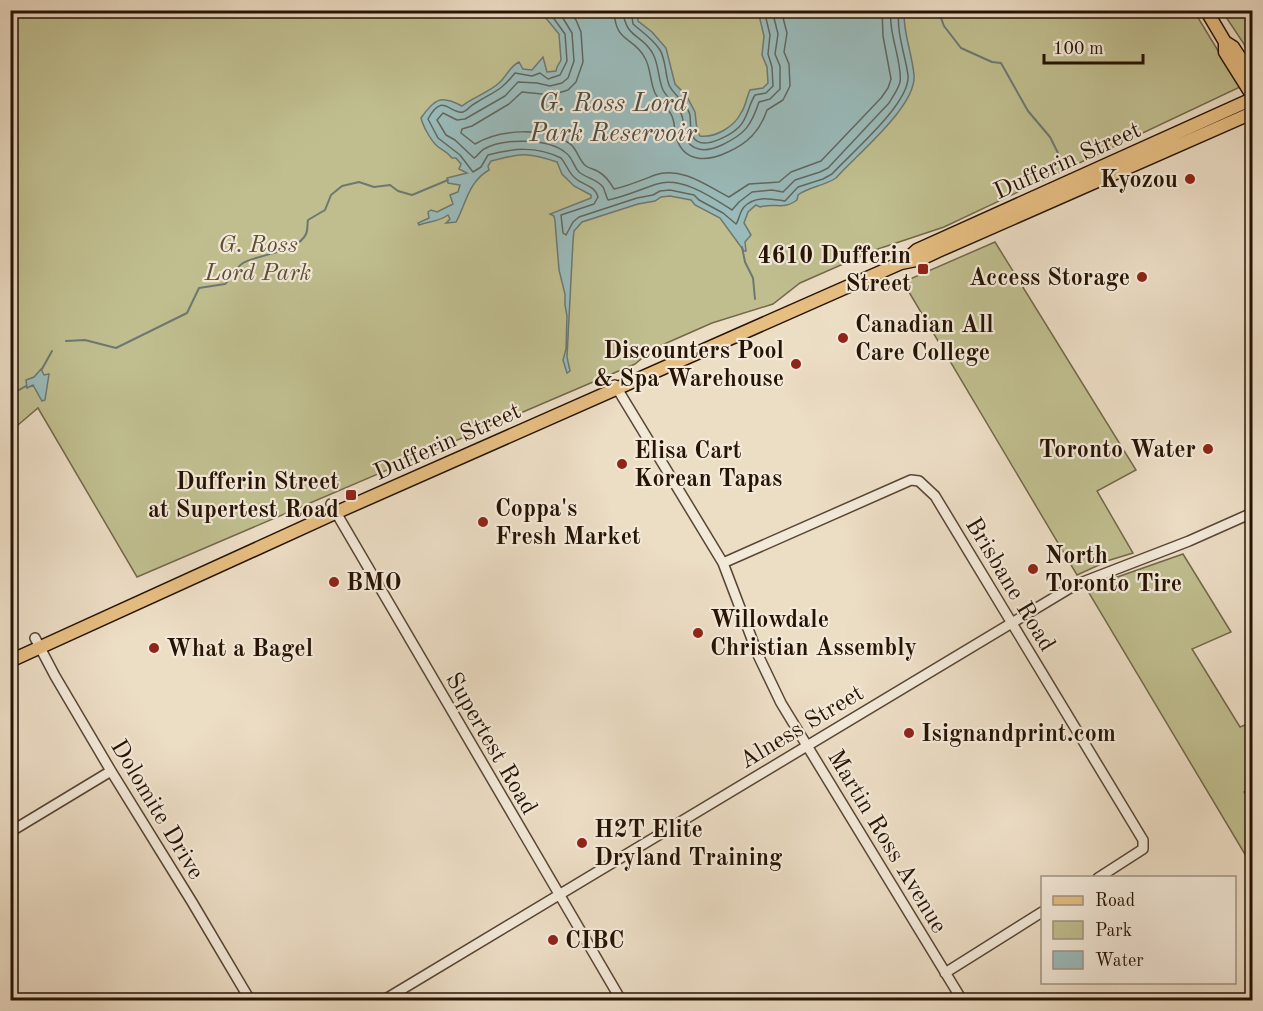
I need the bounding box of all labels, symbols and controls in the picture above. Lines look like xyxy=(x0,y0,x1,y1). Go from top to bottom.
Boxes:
scale bar xyxy=(1044,27,1143,65)
text: 100 m xyxy=(1053,40,1104,58)
water label: G. Ross Lord Park Reservoir xyxy=(528,91,697,147)
street label: Dufferin Street xyxy=(991,119,1145,205)
place label: Kyozou xyxy=(1100,169,1178,193)
marker: Kyozou xyxy=(1183,172,1197,186)
park label: G. Ross Lord Park xyxy=(204,234,311,286)
place label: 4610 Dufferin Street xyxy=(758,245,911,297)
marker: 4610 Dufferin Street xyxy=(916,262,930,276)
place label: Access Storage xyxy=(969,267,1130,291)
marker: Access Storage xyxy=(1135,270,1149,284)
place label: Canadian All Care College xyxy=(855,314,994,366)
marker: Canadian All Care College xyxy=(836,331,850,345)
place label: Discounters Pool & Spa Warehouse xyxy=(594,340,784,392)
marker: Discounters Pool & Spa Warehouse xyxy=(789,357,803,371)
street label: Dufferin Street xyxy=(371,400,525,486)
place label: Toronto Water xyxy=(1039,439,1196,463)
place label: Elisa Cart Korean Tapas xyxy=(634,440,782,492)
marker: Toronto Water xyxy=(1201,442,1215,456)
marker: Elisa Cart Korean Tapas xyxy=(615,457,629,471)
place label: Dufferin Street at Supertest Road xyxy=(148,471,339,523)
marker: Dufferin Street at Supertest Road xyxy=(344,488,358,502)
place label: Coppa's Fresh Market xyxy=(495,498,641,550)
street label: Brisbane Road xyxy=(960,514,1059,656)
marker: Coppa's Fresh Market xyxy=(476,515,490,529)
place label: North Toronto Tire xyxy=(1045,545,1182,597)
marker: North Toronto Tire xyxy=(1026,562,1040,576)
place label: BMO xyxy=(346,572,402,596)
marker: BMO xyxy=(327,575,341,589)
place label: Willowdale Christian Assembly xyxy=(710,609,917,661)
marker: Willowdale Christian Assembly xyxy=(691,626,705,640)
place label: What a Bagel xyxy=(166,638,313,662)
marker: What a Bagel xyxy=(147,641,161,655)
street label: Supertest Road xyxy=(440,669,541,819)
street label: Alness Street xyxy=(736,681,868,774)
place label: Isignandprint.com xyxy=(921,723,1116,747)
marker: Isignandprint.com xyxy=(902,726,916,740)
street label: Dolomite Drive xyxy=(105,736,207,884)
street label: Martin Ross Avenue xyxy=(822,746,950,938)
place label: H2T Elite Dryland Training xyxy=(594,819,783,871)
marker: H2T Elite Dryland Training xyxy=(575,836,589,850)
legend xyxy=(1041,876,1236,984)
text: Road xyxy=(1095,892,1135,910)
text: Park xyxy=(1095,922,1132,940)
place label: CIBC xyxy=(565,930,624,954)
marker: CIBC xyxy=(546,933,560,947)
text: Water xyxy=(1095,952,1144,970)

